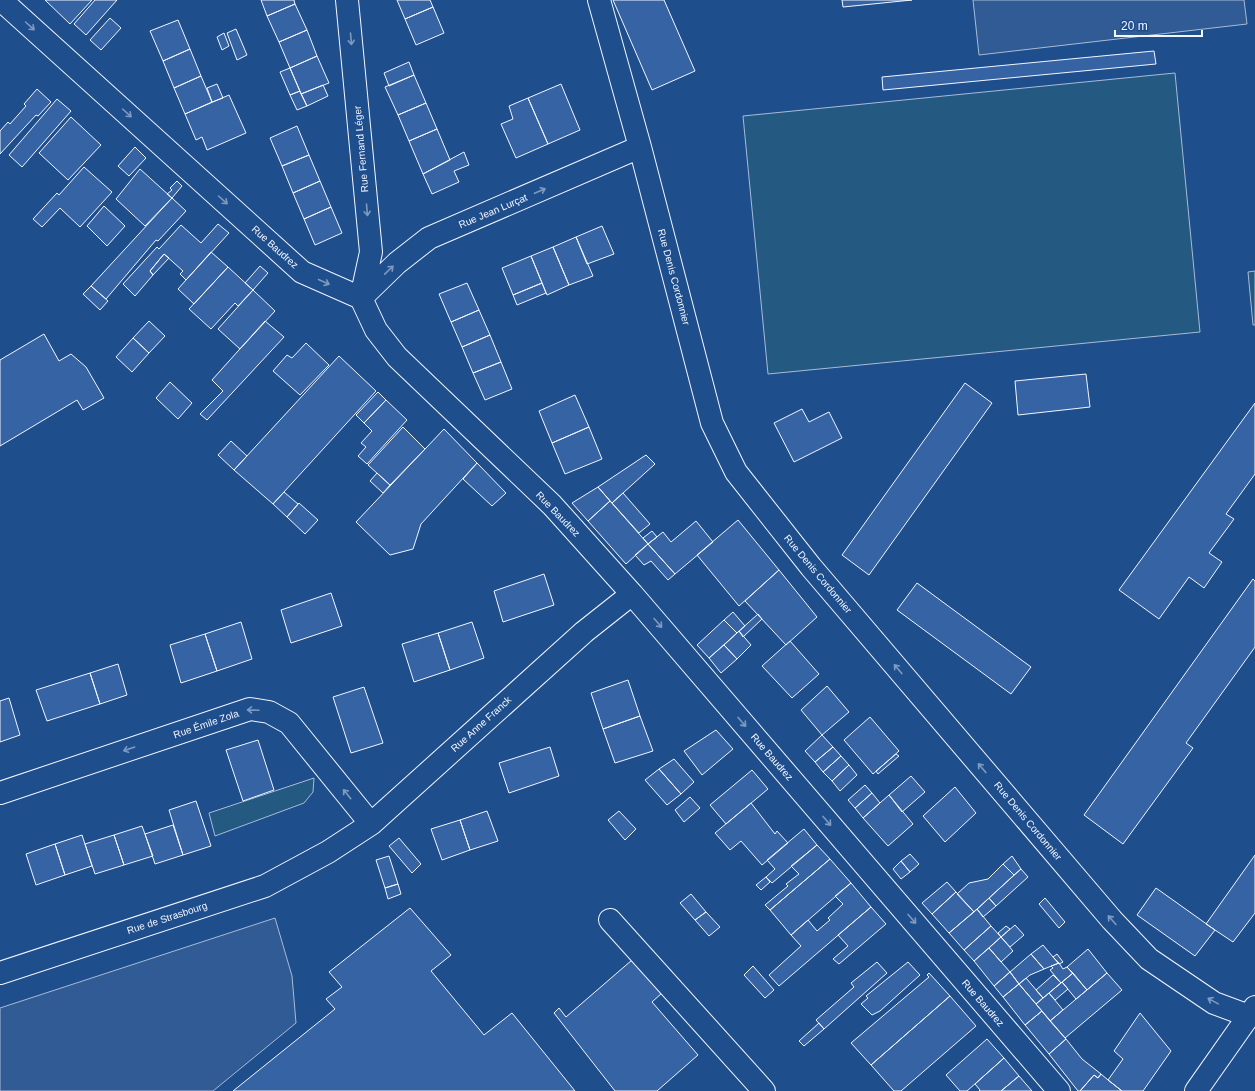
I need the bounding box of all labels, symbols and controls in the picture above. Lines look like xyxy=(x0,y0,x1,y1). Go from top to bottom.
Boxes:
scale bar xyxy=(1115,12,1202,38)
text: 20 m xyxy=(1121,19,1148,33)
one-way arrow xyxy=(25,21,35,31)
one-way arrow xyxy=(347,32,355,45)
street label: Rue Fernand Léger xyxy=(352,105,370,193)
one-way arrow xyxy=(122,109,132,118)
one-way arrow xyxy=(533,186,545,194)
street label: Rue Jean Lurçat xyxy=(457,192,529,230)
one-way arrow xyxy=(218,196,228,205)
one-way arrow xyxy=(363,203,370,216)
street label: Rue Baudrez xyxy=(250,223,300,271)
street label: Rue Denis Cordonnier xyxy=(656,228,692,327)
one-way arrow xyxy=(384,266,394,275)
one-way arrow xyxy=(317,279,329,286)
street label: Rue Baudrez xyxy=(534,489,582,539)
street label: Rue Denis Cordonnier xyxy=(782,533,854,616)
one-way arrow xyxy=(653,618,662,629)
one-way arrow xyxy=(894,664,903,674)
street label: Rue Anne Franck xyxy=(449,693,514,754)
street label: Rue Émile Zola xyxy=(172,707,241,740)
one-way arrow xyxy=(247,707,260,714)
one-way arrow xyxy=(738,717,747,727)
street label: Rue Baudrez xyxy=(749,731,795,783)
one-way arrow xyxy=(124,746,136,754)
one-way arrow xyxy=(978,763,987,773)
street label: Rue Denis Cordonnier xyxy=(992,780,1064,863)
one-way arrow xyxy=(342,788,351,799)
one-way arrow xyxy=(822,815,831,825)
street label: Rue de Strasbourg xyxy=(125,900,209,936)
one-way arrow xyxy=(907,914,916,925)
one-way arrow xyxy=(1108,915,1117,925)
street label: Rue Baudrez xyxy=(960,977,1006,1029)
one-way arrow xyxy=(1207,997,1219,1005)

